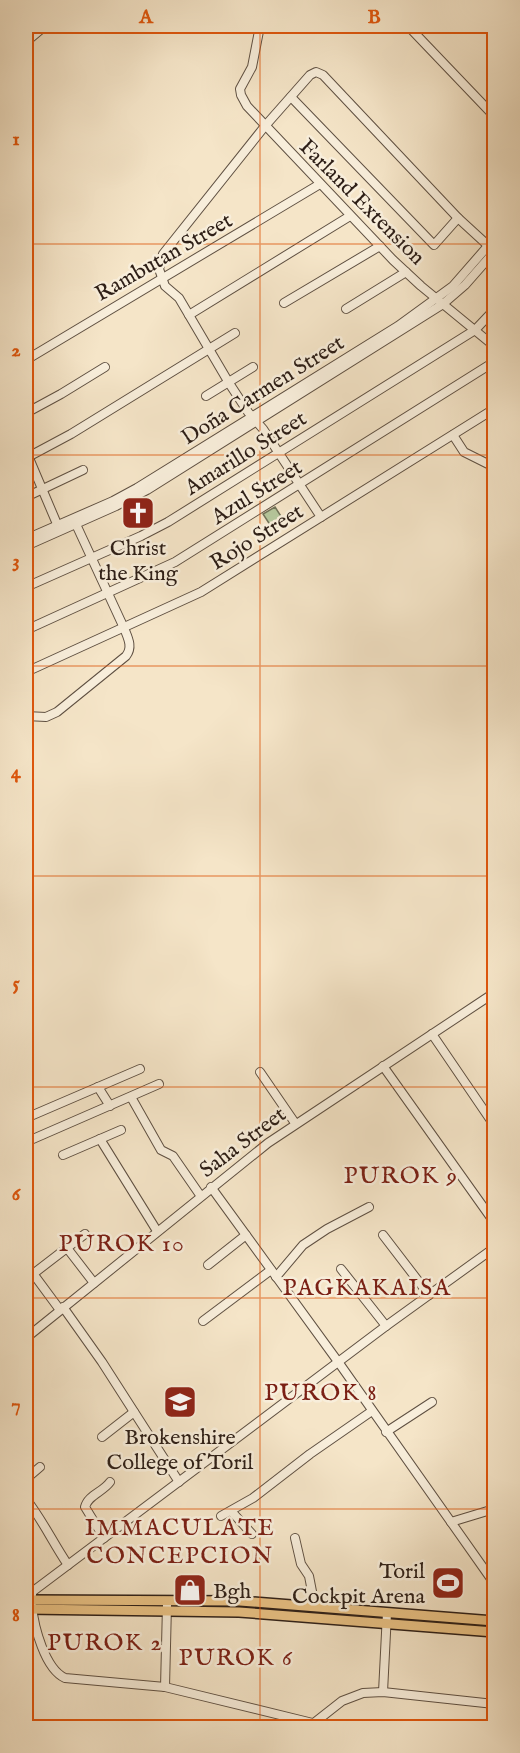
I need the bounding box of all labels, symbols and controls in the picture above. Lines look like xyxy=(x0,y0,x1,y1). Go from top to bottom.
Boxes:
text: A xyxy=(138,5,154,30)
text: B xyxy=(367,5,381,30)
text: 1 xyxy=(12,127,20,152)
street label: Farland Extension xyxy=(293,133,431,272)
street label: Rambutan Street xyxy=(90,207,238,308)
street label: Doña Carmen Street xyxy=(176,329,350,452)
text: 2 xyxy=(11,338,21,363)
street label: Amarillo Street xyxy=(179,405,313,503)
street label: Azul Street xyxy=(206,454,308,532)
church icon: Christ the King xyxy=(120,495,156,531)
street label: Rojo Street xyxy=(205,498,309,577)
place label: Christ the King xyxy=(98,535,179,588)
text: 3 xyxy=(12,549,20,574)
text: 4 xyxy=(11,760,22,785)
text: 5 xyxy=(12,971,20,996)
street label: Saha Street xyxy=(194,1101,292,1184)
district label: PUROK 9 xyxy=(343,1161,459,1192)
text: 6 xyxy=(12,1182,22,1207)
district label: PUROK 10 xyxy=(59,1229,185,1260)
district label: PAGKAKAISA xyxy=(282,1273,452,1304)
district label: PUROK 8 xyxy=(264,1378,378,1409)
school or university icon: Brokenshire College of Toril xyxy=(162,1384,198,1420)
text: 7 xyxy=(11,1393,21,1418)
place label: Brokenshire College of Toril xyxy=(107,1424,253,1477)
district label: IMMACULATE CONCEPCION xyxy=(85,1513,275,1572)
place label: Toril Cockpit Arena xyxy=(292,1558,425,1611)
sports icon: Toril Cockpit Arena xyxy=(430,1565,466,1601)
shop icon: Bgh xyxy=(172,1572,208,1608)
place label: Bgh xyxy=(213,1578,251,1606)
text: 8 xyxy=(12,1603,20,1628)
district label: PUROK 2 xyxy=(47,1628,163,1659)
district label: PUROK 6 xyxy=(179,1643,293,1674)

